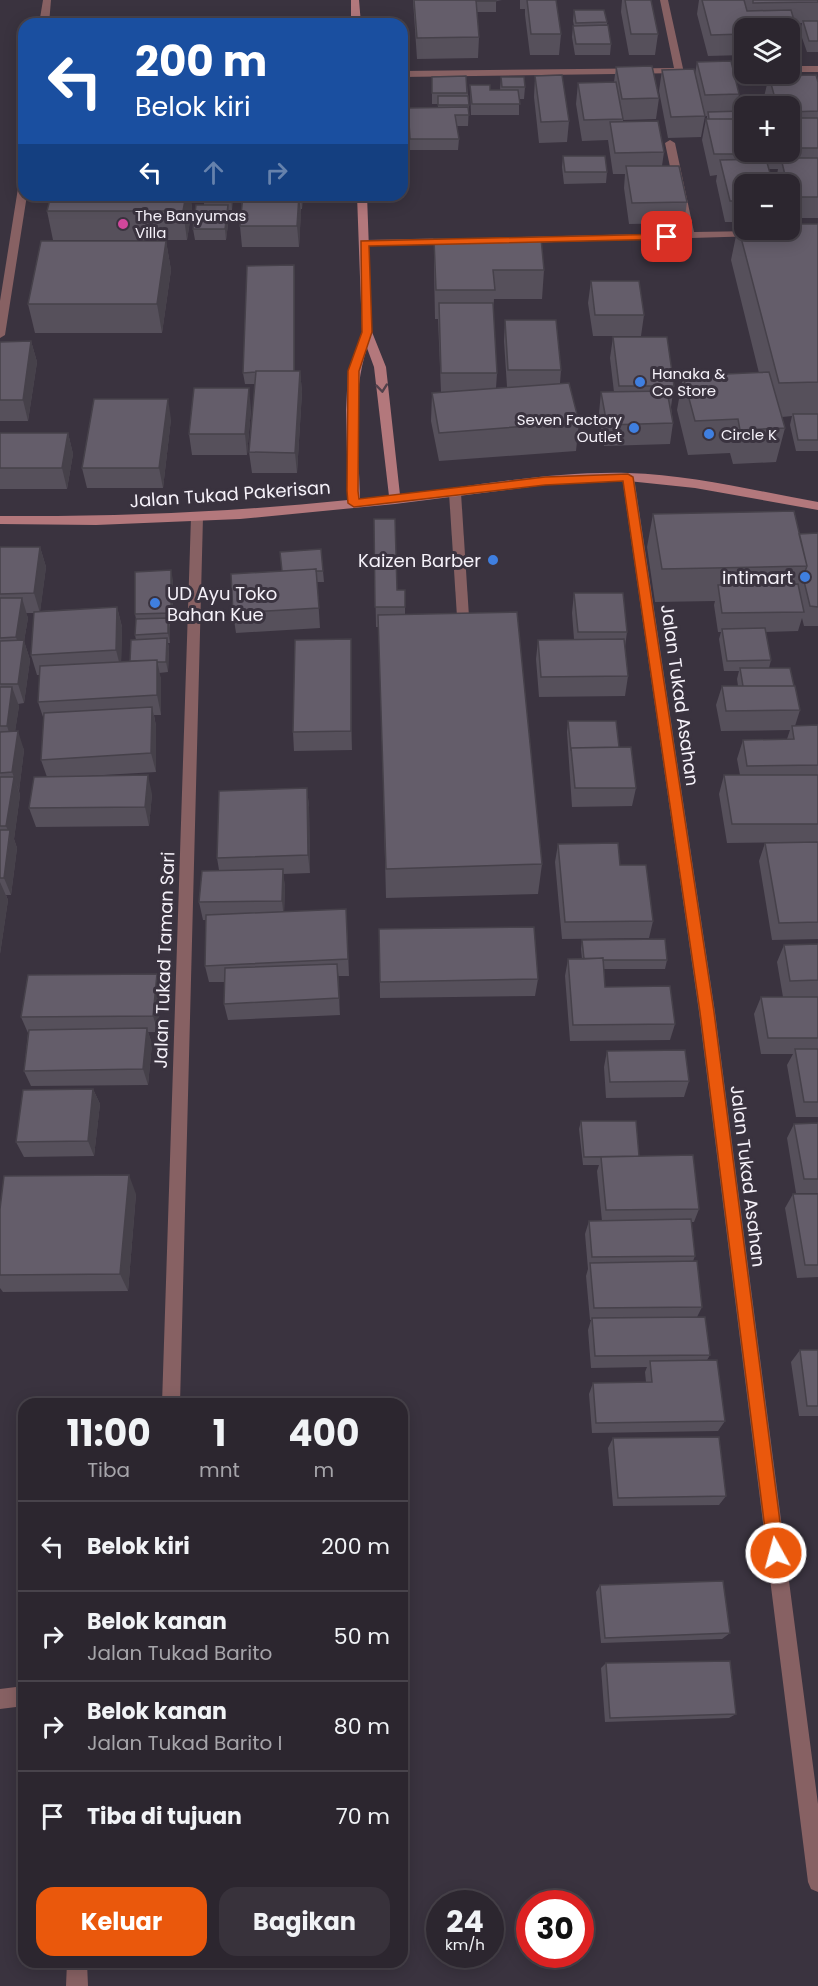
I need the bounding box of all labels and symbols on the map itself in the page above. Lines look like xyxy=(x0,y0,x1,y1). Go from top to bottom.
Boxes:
place label: The Banyumas Villa xyxy=(135,205,247,243)
pin xyxy=(641,211,692,262)
marker: The Banyumas Villa xyxy=(116,217,130,231)
place label: Hanaka & Co Store xyxy=(652,363,725,401)
marker: Hanaka & Co Store xyxy=(633,375,647,389)
one-way arrow xyxy=(375,384,388,393)
place label: Seven Factory Outlet xyxy=(517,409,623,447)
marker: Seven Factory Outlet xyxy=(627,421,641,435)
place label: Circle K xyxy=(721,424,777,445)
marker: Circle K xyxy=(702,427,716,441)
street label: Jalan Tukad Pakerisan xyxy=(129,475,331,513)
place label: Kaizen Barber xyxy=(358,548,481,573)
marker: Kaizen Barber xyxy=(486,553,500,567)
place label: intimart xyxy=(722,565,793,590)
marker: intimart xyxy=(798,570,812,584)
place label: UD Ayu Toko Bahan Kue xyxy=(167,581,277,627)
marker: UD Ayu Toko Bahan Kue xyxy=(148,596,162,610)
street label: Jalan Tukad Asahan xyxy=(655,603,705,787)
street label: Jalan Tukad Taman Sari xyxy=(148,851,180,1069)
street label: Jalan Tukad Asahan xyxy=(724,1084,772,1268)
position arrow xyxy=(744,1521,808,1585)
speed limit sign: 30 xyxy=(516,1890,594,1968)

